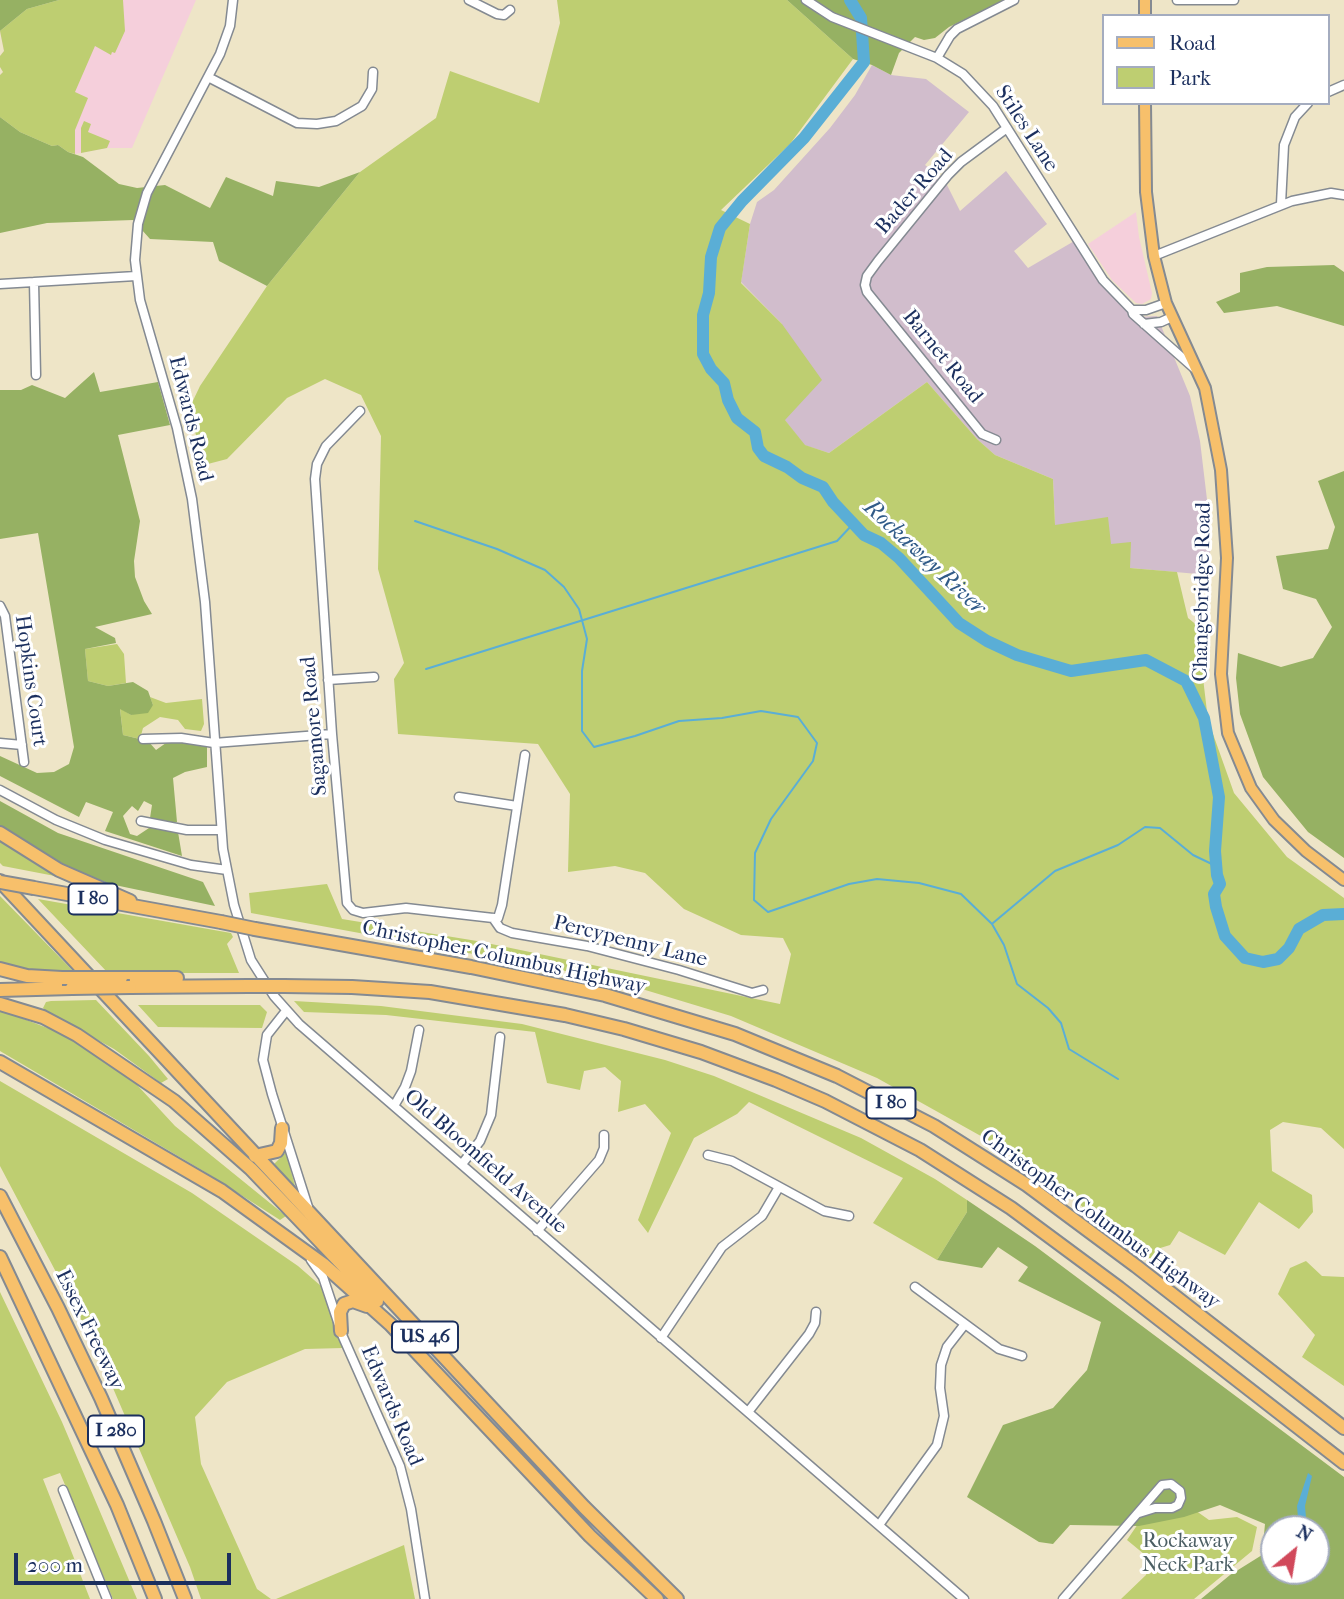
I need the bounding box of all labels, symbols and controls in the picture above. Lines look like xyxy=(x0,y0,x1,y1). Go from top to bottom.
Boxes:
legend xyxy=(1102,14,1330,105)
text: Road xyxy=(1169,31,1216,55)
text: Park xyxy=(1169,66,1211,90)
street label: Stiles Lane xyxy=(989,81,1063,177)
street label: Bader Road xyxy=(871,144,959,240)
street label: Barnet Road xyxy=(896,305,988,409)
street label: Edwards Road xyxy=(162,354,218,484)
water label: Rockaway River xyxy=(857,494,991,622)
street label: Changebridge Road xyxy=(1189,502,1217,682)
street label: Hopkins Court xyxy=(8,614,52,748)
street label: Sagamore Road xyxy=(296,655,334,797)
road number: I 80 xyxy=(68,884,118,914)
street label: Percypenny Lane xyxy=(550,911,710,973)
street label: Christopher Columbus Highway xyxy=(360,916,648,1000)
street label: Old Bloomfield Avenue xyxy=(398,1084,572,1240)
road number: I 80 xyxy=(866,1088,916,1119)
street label: Christopher Columbus Highway xyxy=(976,1125,1224,1315)
street label: Essex Freeway xyxy=(49,1266,129,1394)
road number: US 46 xyxy=(392,1322,458,1352)
street label: Edwards Road xyxy=(354,1342,428,1470)
road number: I 280 xyxy=(88,1415,144,1446)
north arrow xyxy=(1260,1515,1330,1585)
text: N xyxy=(1293,1520,1316,1547)
park label: Rockaway Neck Park xyxy=(1142,1529,1234,1579)
scale bar xyxy=(18,1540,234,1584)
text: 200 m xyxy=(27,1553,83,1577)

